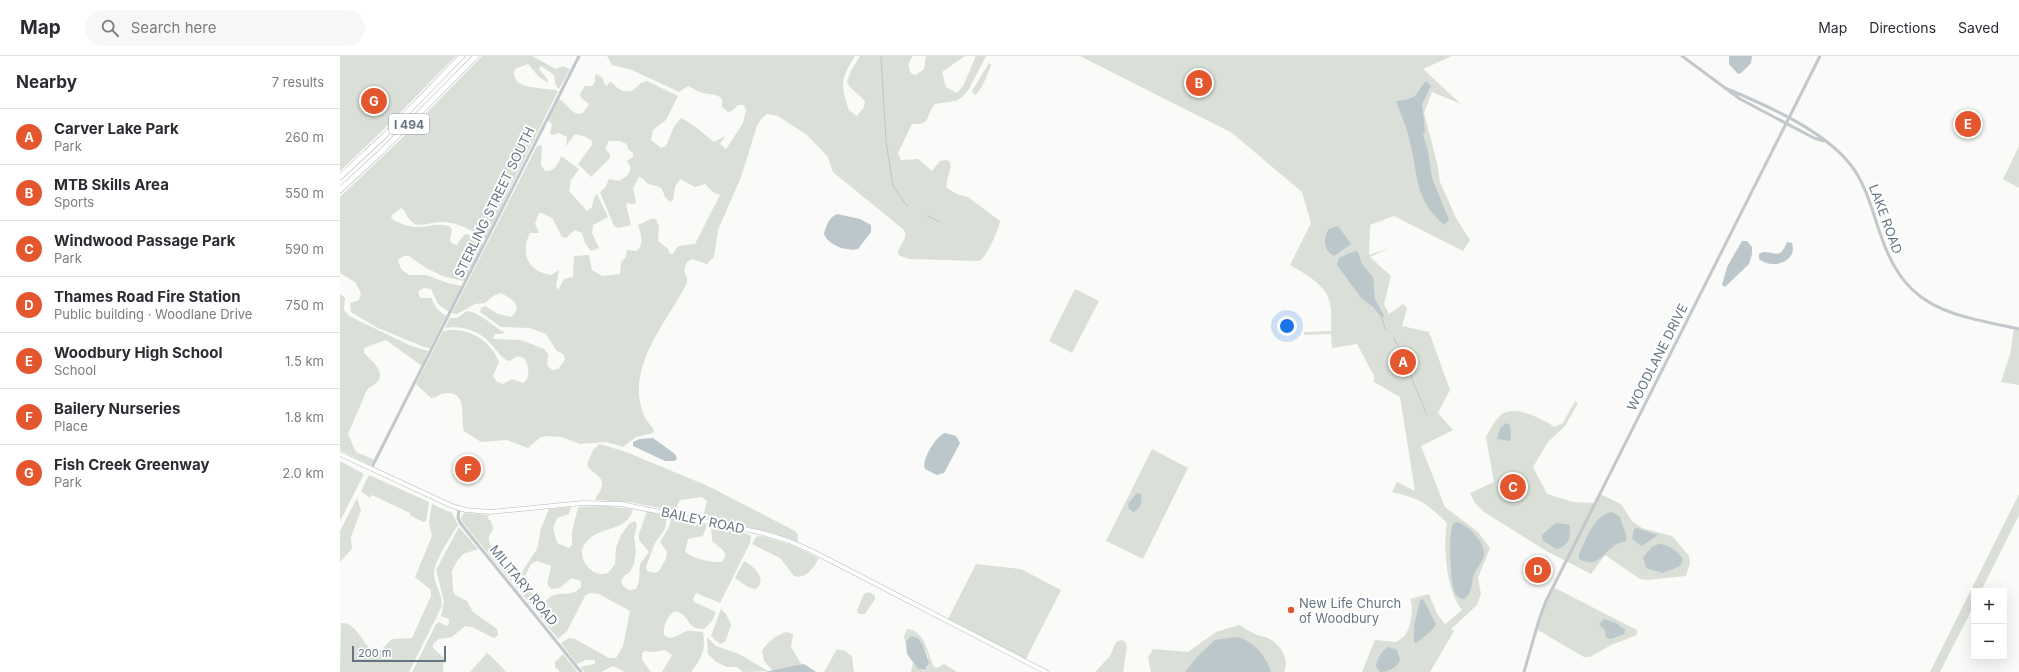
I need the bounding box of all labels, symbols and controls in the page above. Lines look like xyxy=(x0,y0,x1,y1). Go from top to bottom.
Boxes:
search box xyxy=(85,10,365,46)
text: Map xyxy=(20,16,61,39)
icon: search xyxy=(99,17,121,39)
text: Search here xyxy=(131,18,216,37)
text: Map xyxy=(1818,19,1847,36)
text: Directions xyxy=(1869,19,1936,36)
text: Saved xyxy=(1958,19,1999,36)
pin: B xyxy=(1186,68,1212,98)
text: Nearby xyxy=(16,72,77,92)
text: 7 results xyxy=(272,74,324,90)
pin: G xyxy=(361,86,387,116)
pin: E xyxy=(1955,109,1981,139)
road number: I 494 xyxy=(389,114,429,134)
text: Carver Lake Park xyxy=(54,119,179,138)
street label: STERLING STREET SOUTH xyxy=(450,124,538,280)
text: A xyxy=(24,129,34,145)
text: 260 m xyxy=(285,129,324,145)
text: Park xyxy=(54,138,82,154)
text: MTB Skills Area xyxy=(54,175,169,194)
street label: LAKE ROAD xyxy=(1866,182,1906,256)
text: B xyxy=(25,185,33,201)
text: 550 m xyxy=(285,185,324,201)
text: Sports xyxy=(54,194,94,210)
text: Windwood Passage Park xyxy=(54,231,235,250)
text: C xyxy=(24,241,34,257)
text: 590 m xyxy=(285,241,324,257)
text: Park xyxy=(54,250,82,266)
text: Thames Road Fire Station xyxy=(54,287,241,306)
text: D xyxy=(24,297,34,313)
text: 750 m xyxy=(286,297,324,313)
street label: WOODLANE DRIVE xyxy=(1623,301,1691,413)
text: Public building · Woodlane Drive xyxy=(54,306,252,322)
your location xyxy=(1277,316,1297,336)
text: Woodbury High School xyxy=(54,343,222,362)
pin: A xyxy=(1390,347,1416,377)
text: E xyxy=(25,353,33,369)
text: 1.5 km xyxy=(285,353,324,369)
text: School xyxy=(54,362,96,378)
text: Bailery Nurseries xyxy=(54,399,180,418)
text: F xyxy=(25,409,33,425)
text: 1.8 km xyxy=(285,409,324,425)
text: Place xyxy=(54,418,88,434)
pin: F xyxy=(455,454,481,484)
text: Fish Creek Greenway xyxy=(54,455,210,474)
text: G xyxy=(24,465,34,481)
text: 2.0 km xyxy=(282,465,324,481)
pin: C xyxy=(1500,472,1526,502)
text: Park xyxy=(54,474,82,490)
street label: BAILEY ROAD xyxy=(660,503,746,537)
street label: MILITARY ROAD xyxy=(487,541,561,629)
pin: D xyxy=(1525,555,1551,585)
map controls xyxy=(1971,588,2007,660)
button: + xyxy=(1971,588,2007,624)
place label: New Life Church of Woodbury xyxy=(1299,595,1401,626)
marker: New Life Church of Woodbury xyxy=(1286,605,1296,615)
button: − xyxy=(1971,624,2007,660)
scale bar xyxy=(352,644,446,663)
text: 200 m xyxy=(358,646,391,660)

